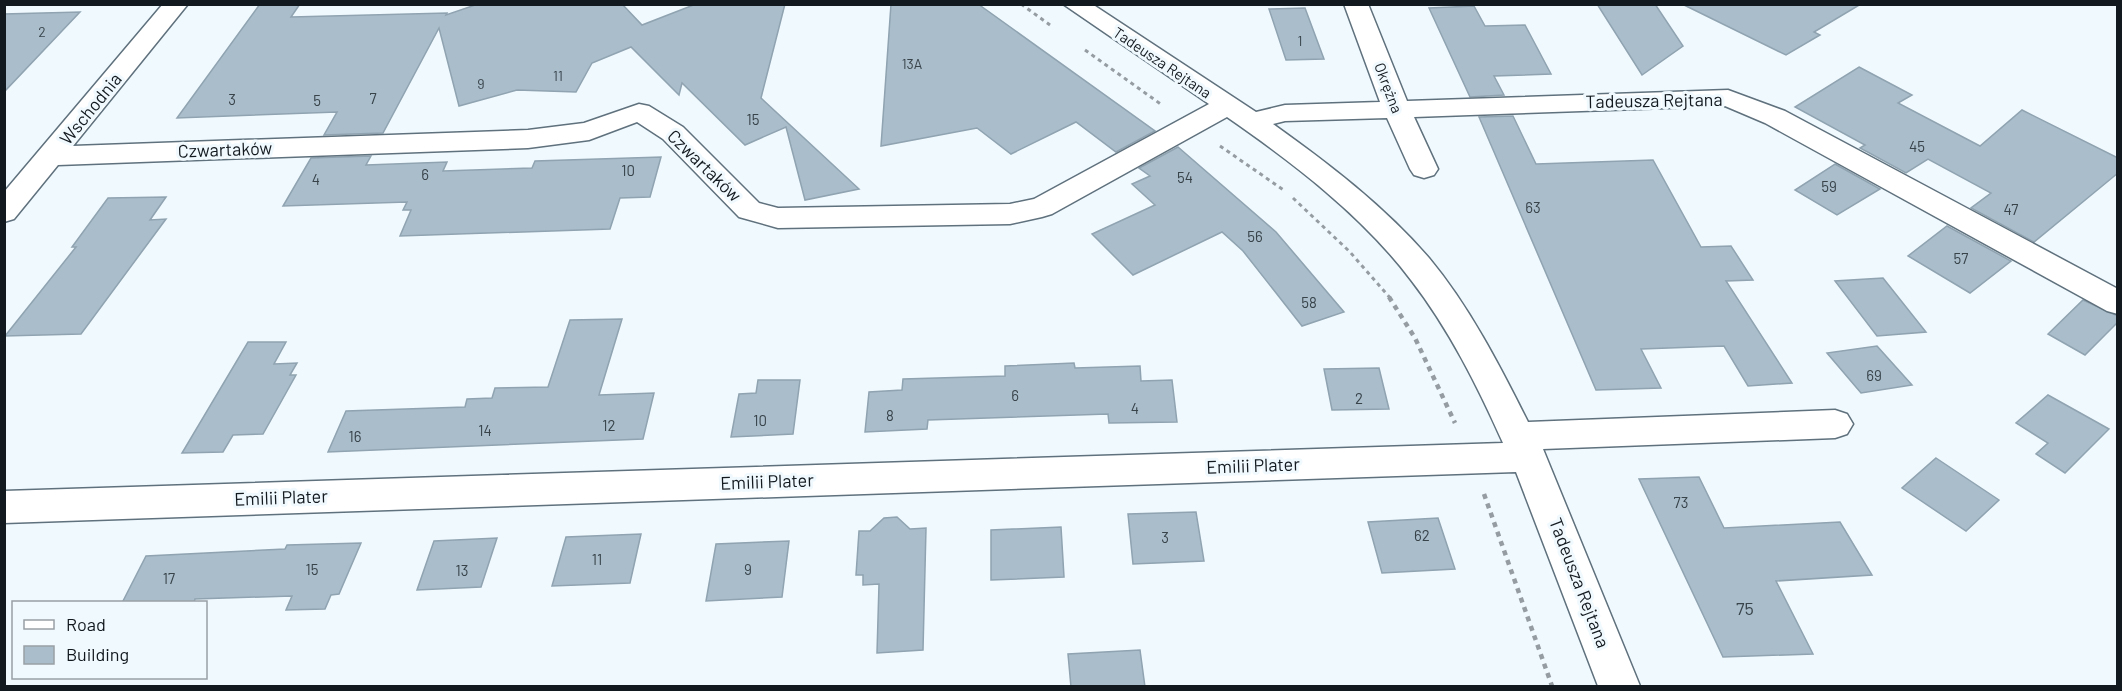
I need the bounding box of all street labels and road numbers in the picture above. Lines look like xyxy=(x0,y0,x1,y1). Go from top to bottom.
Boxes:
street label: Tadeusza Rejtana xyxy=(1110,23,1215,102)
street label: Okrężna xyxy=(1371,60,1407,115)
street label: Wschodnia xyxy=(55,68,126,149)
street label: Tadeusza Rejtana xyxy=(1585,88,1723,112)
street label: Czwartaków xyxy=(663,125,746,206)
street label: Czwartaków xyxy=(177,136,273,162)
street label: Emilii Plater xyxy=(1206,452,1301,478)
street label: Emilii Plater xyxy=(720,468,815,494)
street label: Emilii Plater xyxy=(234,484,329,510)
street label: Tadeusza Rejtana xyxy=(1545,515,1615,651)

